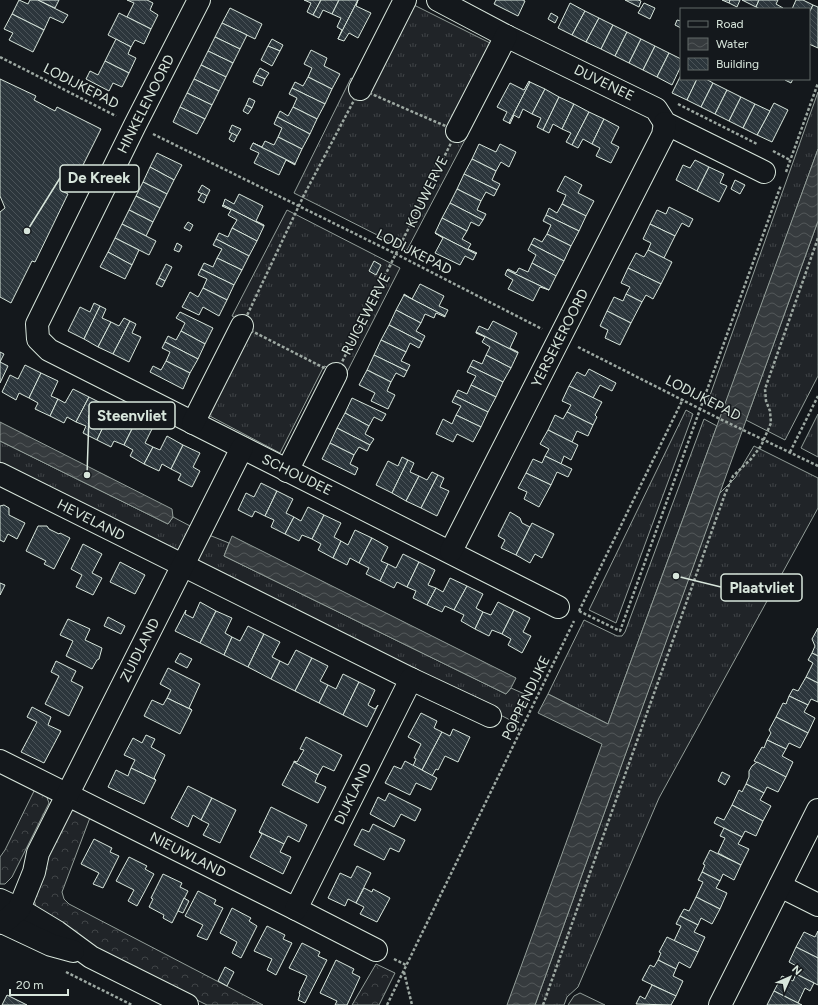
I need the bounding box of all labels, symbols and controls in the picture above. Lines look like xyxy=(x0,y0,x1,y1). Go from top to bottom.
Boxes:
legend xyxy=(680,8,810,80)
text: Road xyxy=(716,17,744,31)
text: Water xyxy=(716,37,748,51)
street label: HINKELENOORD xyxy=(114,52,178,156)
text: Building xyxy=(716,57,759,71)
street label: LODIJKEPAD xyxy=(40,60,122,112)
street label: DUVENEE xyxy=(571,61,637,105)
street label: KOUWERVE xyxy=(402,153,452,231)
callout: De Kreek xyxy=(60,165,139,192)
text: De Kreek xyxy=(68,169,130,187)
street label: LODIJKEPAD xyxy=(373,226,455,278)
street label: RUIGEWERVE xyxy=(338,270,394,358)
street label: YERSEKEROORD xyxy=(528,286,592,390)
street label: LODIJKEPAD xyxy=(662,372,744,424)
callout: Steenvliet xyxy=(89,402,175,429)
text: Steenvliet xyxy=(97,407,167,425)
street label: SCHOUDEE xyxy=(259,451,335,499)
street label: HEVELAND xyxy=(54,496,128,544)
callout: Plaatvliet xyxy=(721,574,802,601)
text: Plaatvliet xyxy=(729,579,795,597)
street label: ZUIDLAND xyxy=(117,615,163,685)
street label: POPPENDIJKE xyxy=(498,653,554,743)
street label: DIJKLAND xyxy=(331,760,375,828)
street label: NIEUWLAND xyxy=(147,829,229,881)
north arrow xyxy=(770,957,810,997)
text: N xyxy=(789,963,804,978)
scale bar xyxy=(10,971,68,997)
text: 20 m xyxy=(16,978,44,992)

